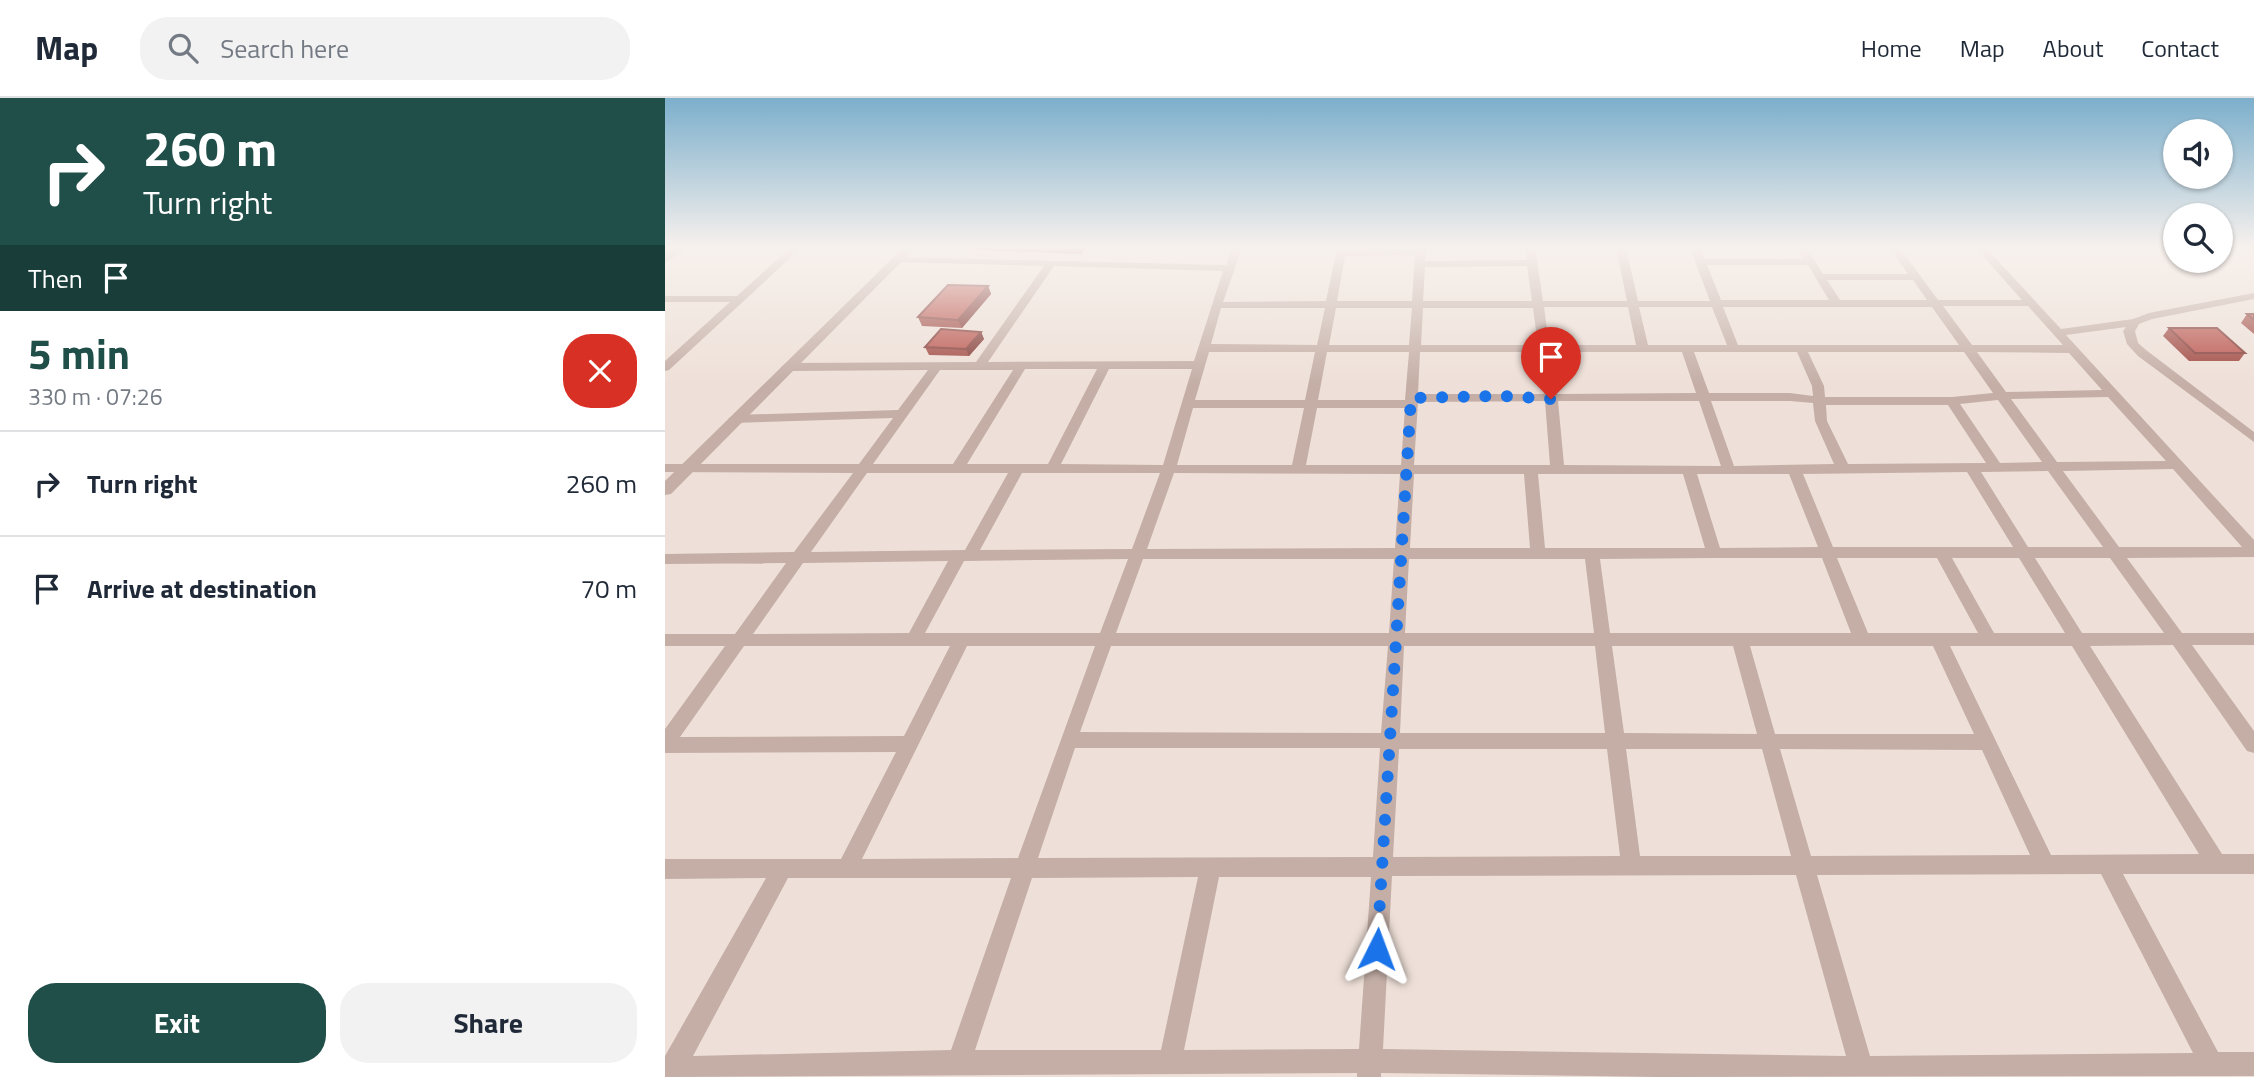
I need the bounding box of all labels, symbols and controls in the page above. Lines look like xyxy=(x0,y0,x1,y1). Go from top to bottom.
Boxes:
search box xyxy=(140,17,630,80)
text: Map xyxy=(35,23,98,73)
icon: search xyxy=(164,29,202,67)
text: Search here xyxy=(220,29,349,68)
text: Home xyxy=(1861,30,1922,66)
text: Map xyxy=(1960,30,2005,66)
text: About xyxy=(2043,30,2103,66)
text: Contact xyxy=(2141,30,2219,66)
text: 260 m xyxy=(143,110,277,185)
map controls xyxy=(2163,119,2233,273)
button: sound xyxy=(2163,119,2233,189)
icon: right xyxy=(28,126,119,217)
text: Turn right xyxy=(143,178,272,226)
button: search xyxy=(2163,203,2233,273)
text: Then xyxy=(28,259,83,298)
icon: arrive xyxy=(97,259,135,297)
text: 5 min xyxy=(28,321,130,385)
pin xyxy=(1521,327,1581,399)
button: close xyxy=(563,334,637,408)
icon: arrive xyxy=(1532,338,1570,376)
text: 330 m · 07:26 xyxy=(28,379,163,414)
text: Turn right xyxy=(87,464,198,503)
text: 260 m xyxy=(566,464,637,503)
icon: right xyxy=(28,465,66,503)
text: Arrive at destination xyxy=(87,569,317,608)
text: 70 m xyxy=(580,569,637,608)
icon: arrive xyxy=(28,570,66,608)
position arrow xyxy=(1340,912,1414,986)
button: Exit xyxy=(28,983,326,1063)
button: Share xyxy=(340,983,637,1063)

